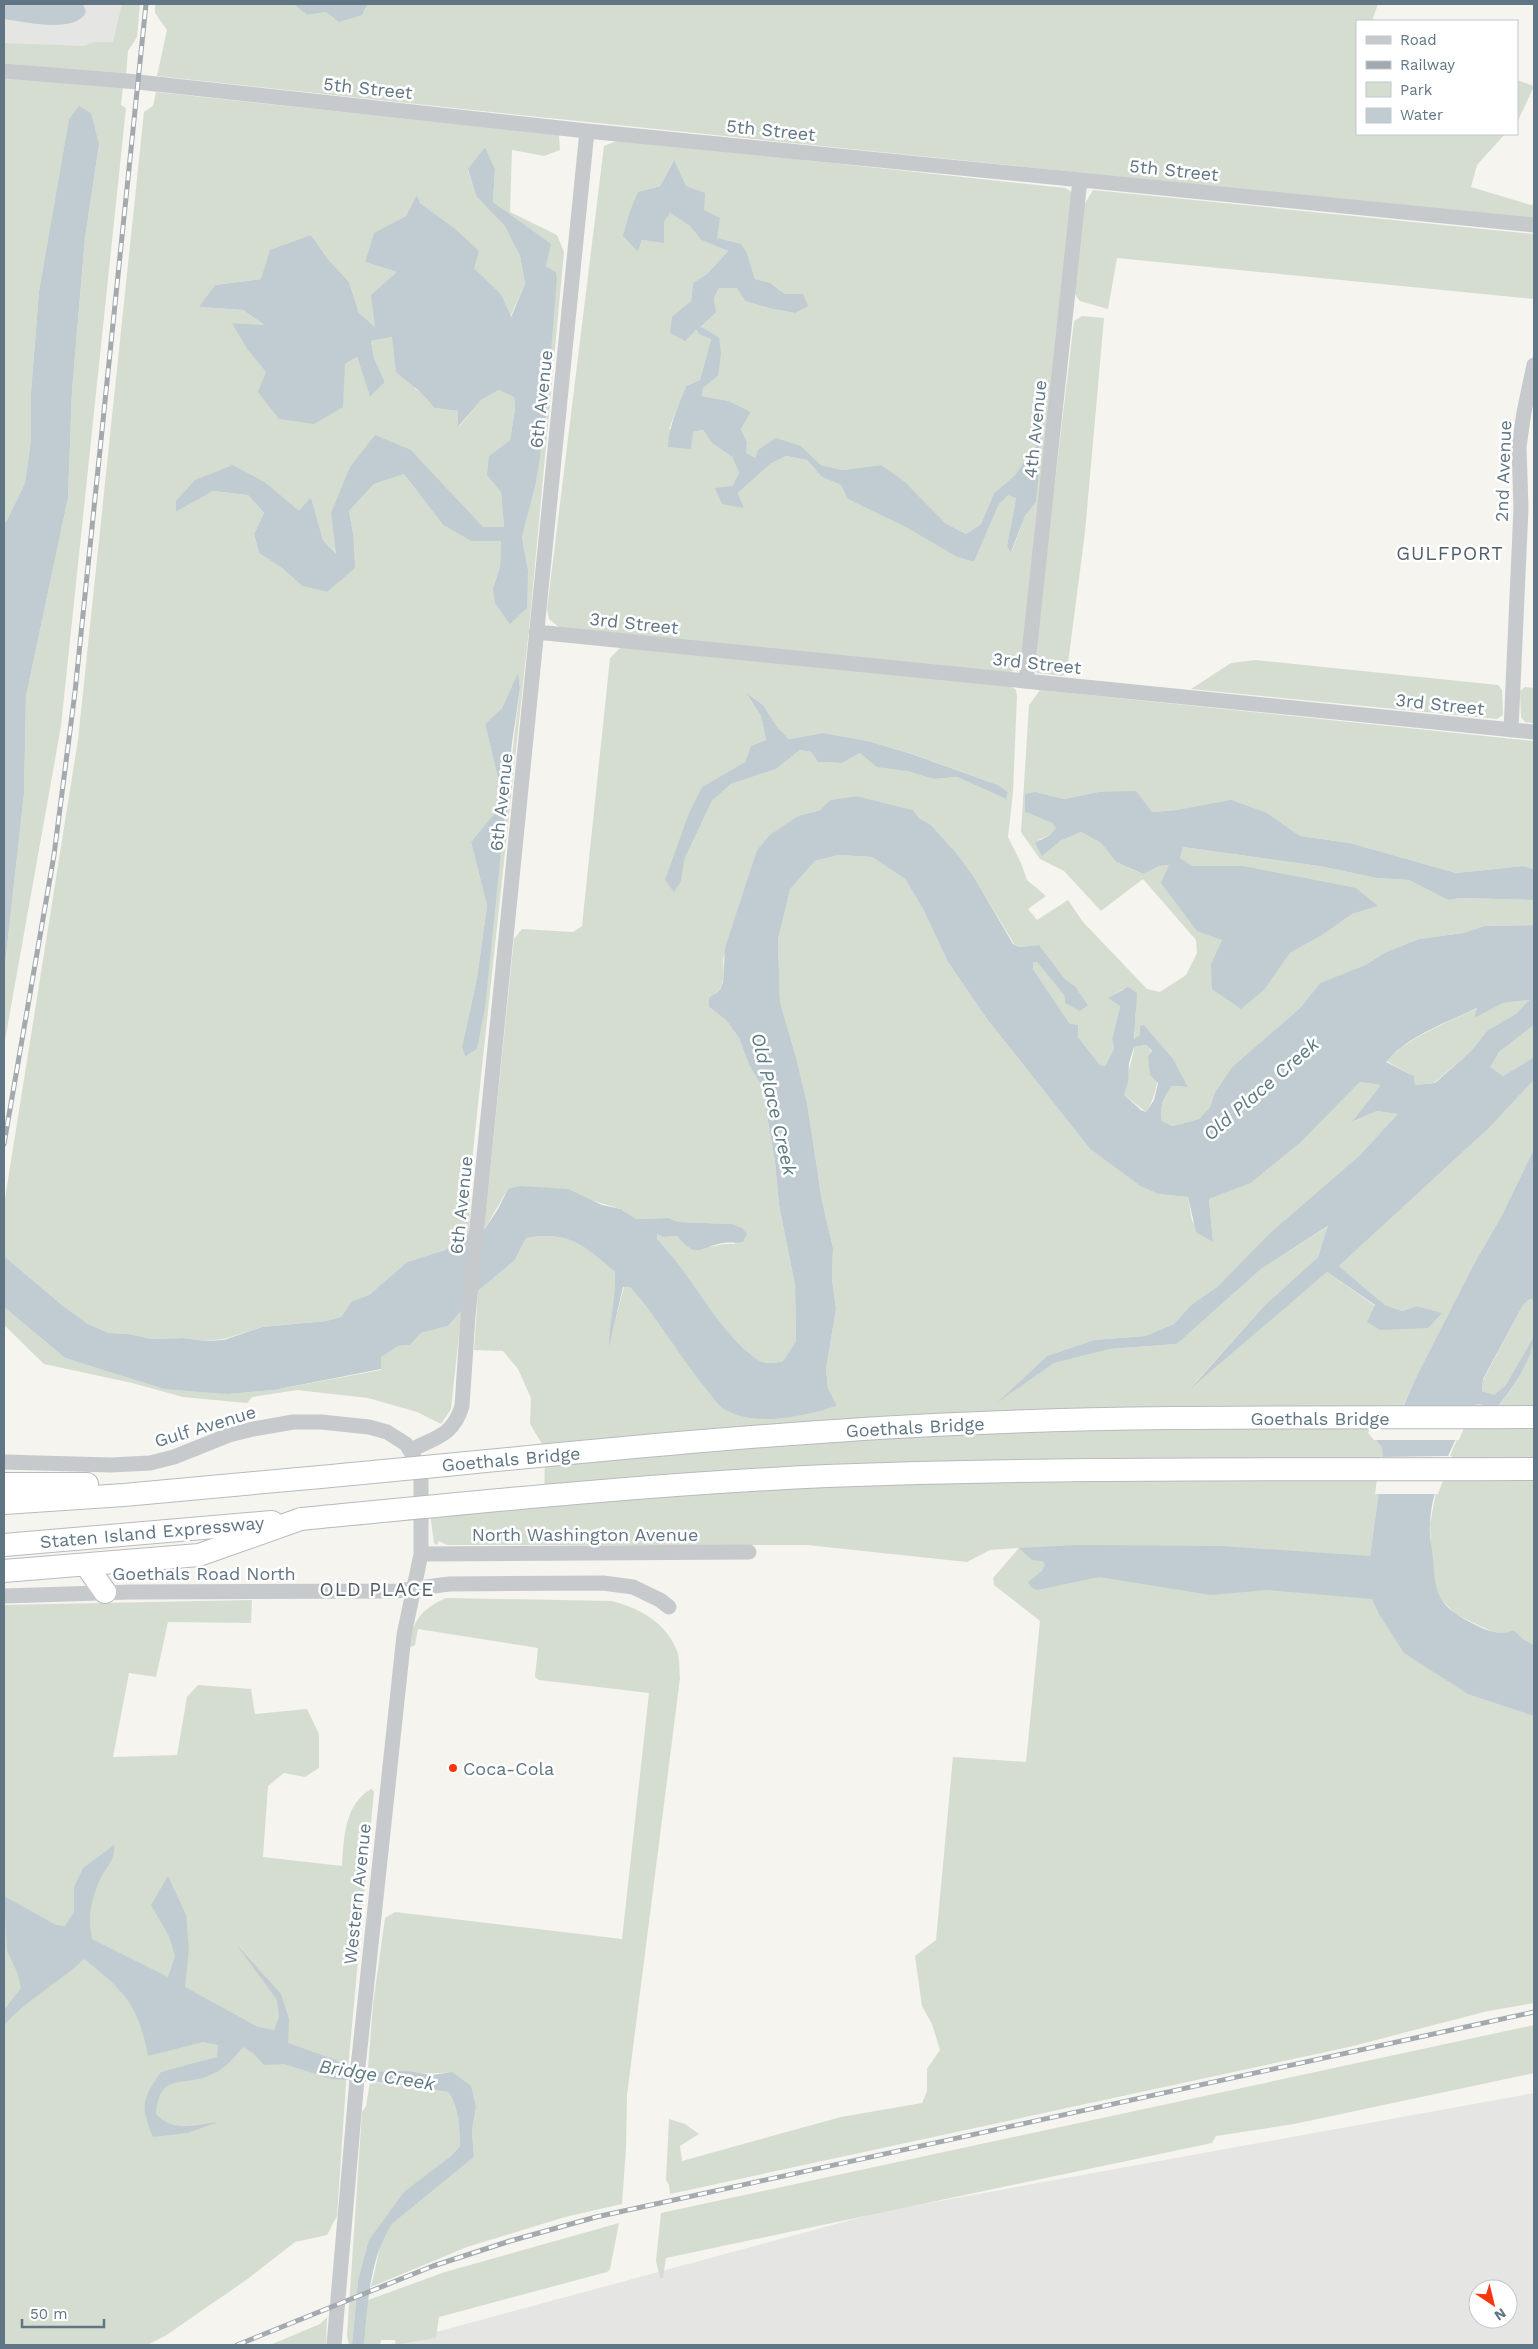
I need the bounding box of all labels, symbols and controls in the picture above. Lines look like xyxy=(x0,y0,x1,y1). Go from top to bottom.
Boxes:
legend xyxy=(1356,20,1518,135)
text: Road xyxy=(1400,31,1437,49)
text: Railway xyxy=(1400,56,1455,74)
street label: 5th Street xyxy=(322,73,414,103)
text: Park xyxy=(1400,81,1433,99)
text: Water xyxy=(1400,106,1443,124)
street label: 5th Street xyxy=(725,115,817,145)
street label: 5th Street xyxy=(1128,155,1220,185)
street label: 6th Avenue xyxy=(525,349,557,449)
street label: 4th Avenue xyxy=(1019,379,1051,479)
street label: 2nd Avenue xyxy=(1491,420,1515,522)
district label: GULFPORT xyxy=(1396,542,1504,565)
street label: 3rd Street xyxy=(589,608,680,638)
street label: 3rd Street xyxy=(992,648,1083,678)
street label: 3rd Street xyxy=(1395,689,1486,719)
street label: 6th Avenue xyxy=(485,752,517,852)
water label: Old Place Creek xyxy=(746,1030,802,1178)
water label: Old Place Creek xyxy=(1198,1032,1324,1146)
street label: 6th Avenue xyxy=(445,1155,477,1255)
street label: Gulf Avenue xyxy=(152,1401,258,1451)
street label: Goethals Bridge xyxy=(1250,1408,1390,1429)
street label: Goethals Bridge xyxy=(845,1413,985,1441)
street label: Goethals Bridge xyxy=(441,1442,581,1476)
street label: Staten Island Expressway xyxy=(39,1512,266,1552)
street label: North Washington Avenue xyxy=(472,1524,698,1545)
street label: Goethals Road North xyxy=(112,1563,296,1584)
district label: OLD PLACE xyxy=(320,1578,434,1601)
place label: Coca-Cola xyxy=(463,1758,554,1779)
marker: Coca-Cola xyxy=(447,1762,459,1774)
street label: Western Avenue xyxy=(339,1822,375,1966)
water label: Bridge Creek xyxy=(317,2054,437,2096)
north arrow xyxy=(1468,2279,1518,2329)
scale bar xyxy=(22,2296,105,2328)
text: 50 m xyxy=(30,2305,67,2323)
text: N xyxy=(1492,2305,1509,2324)

